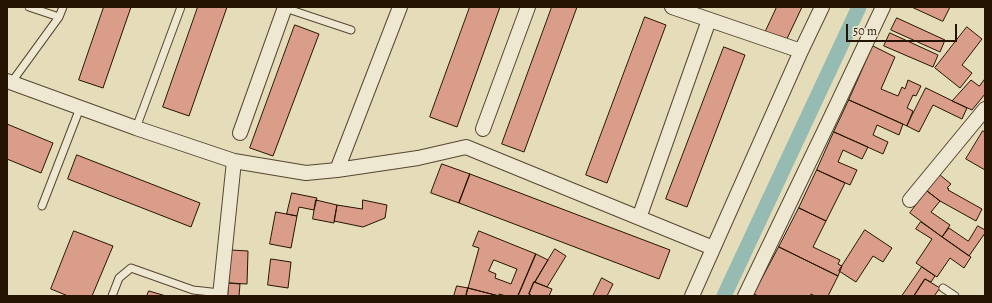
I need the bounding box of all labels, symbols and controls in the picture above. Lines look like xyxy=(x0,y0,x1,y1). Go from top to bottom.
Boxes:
scale bar xyxy=(848,16,959,42)
text: 50 m xyxy=(853,23,877,39)

